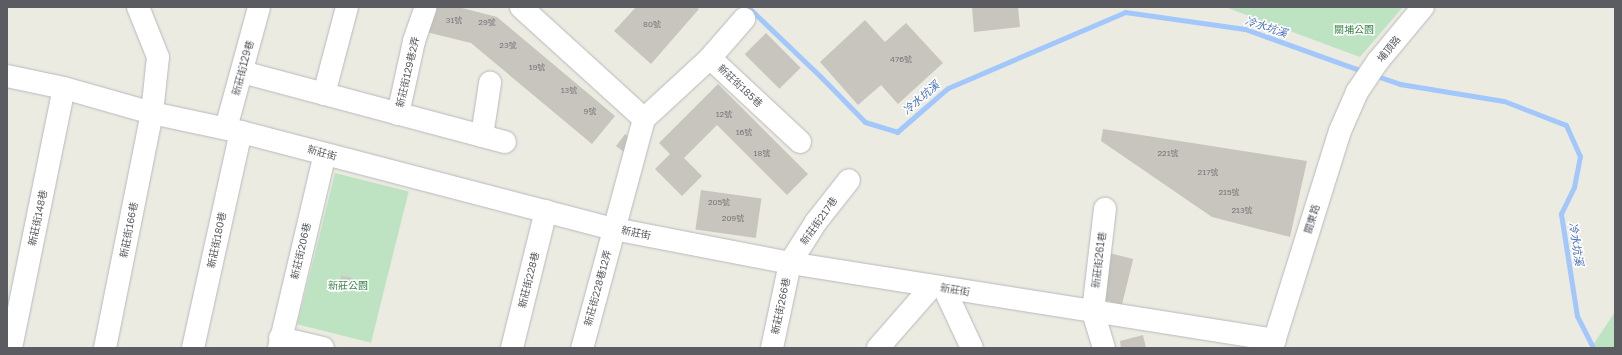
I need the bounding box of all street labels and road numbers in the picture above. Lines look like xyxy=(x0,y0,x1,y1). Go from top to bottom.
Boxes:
street label: 埔頂路 xyxy=(1375,34,1403,64)
street label: 新莊街129巷2弄 xyxy=(394,35,422,109)
street label: 新莊街129巷 xyxy=(230,39,256,97)
street label: 新莊街185巷 xyxy=(715,62,765,110)
street label: 新莊街 xyxy=(306,143,338,163)
street label: 新莊街148巷 xyxy=(26,189,50,247)
street label: 新莊街217巷 xyxy=(798,195,840,247)
street label: 新莊街166巷 xyxy=(118,201,140,259)
street label: 關東路 xyxy=(1302,203,1322,235)
street label: 新莊街180巷 xyxy=(205,211,229,269)
street label: 新莊街206巷 xyxy=(289,221,313,281)
street label: 新莊街 xyxy=(620,224,652,242)
street label: 新莊街261巷 xyxy=(1090,231,1108,289)
street label: 新莊街228巷12弄 xyxy=(582,249,614,327)
street label: 新莊街228巷 xyxy=(516,251,542,309)
street label: 新莊街266巷 xyxy=(769,276,793,336)
street label: 新莊街 xyxy=(939,282,971,298)

